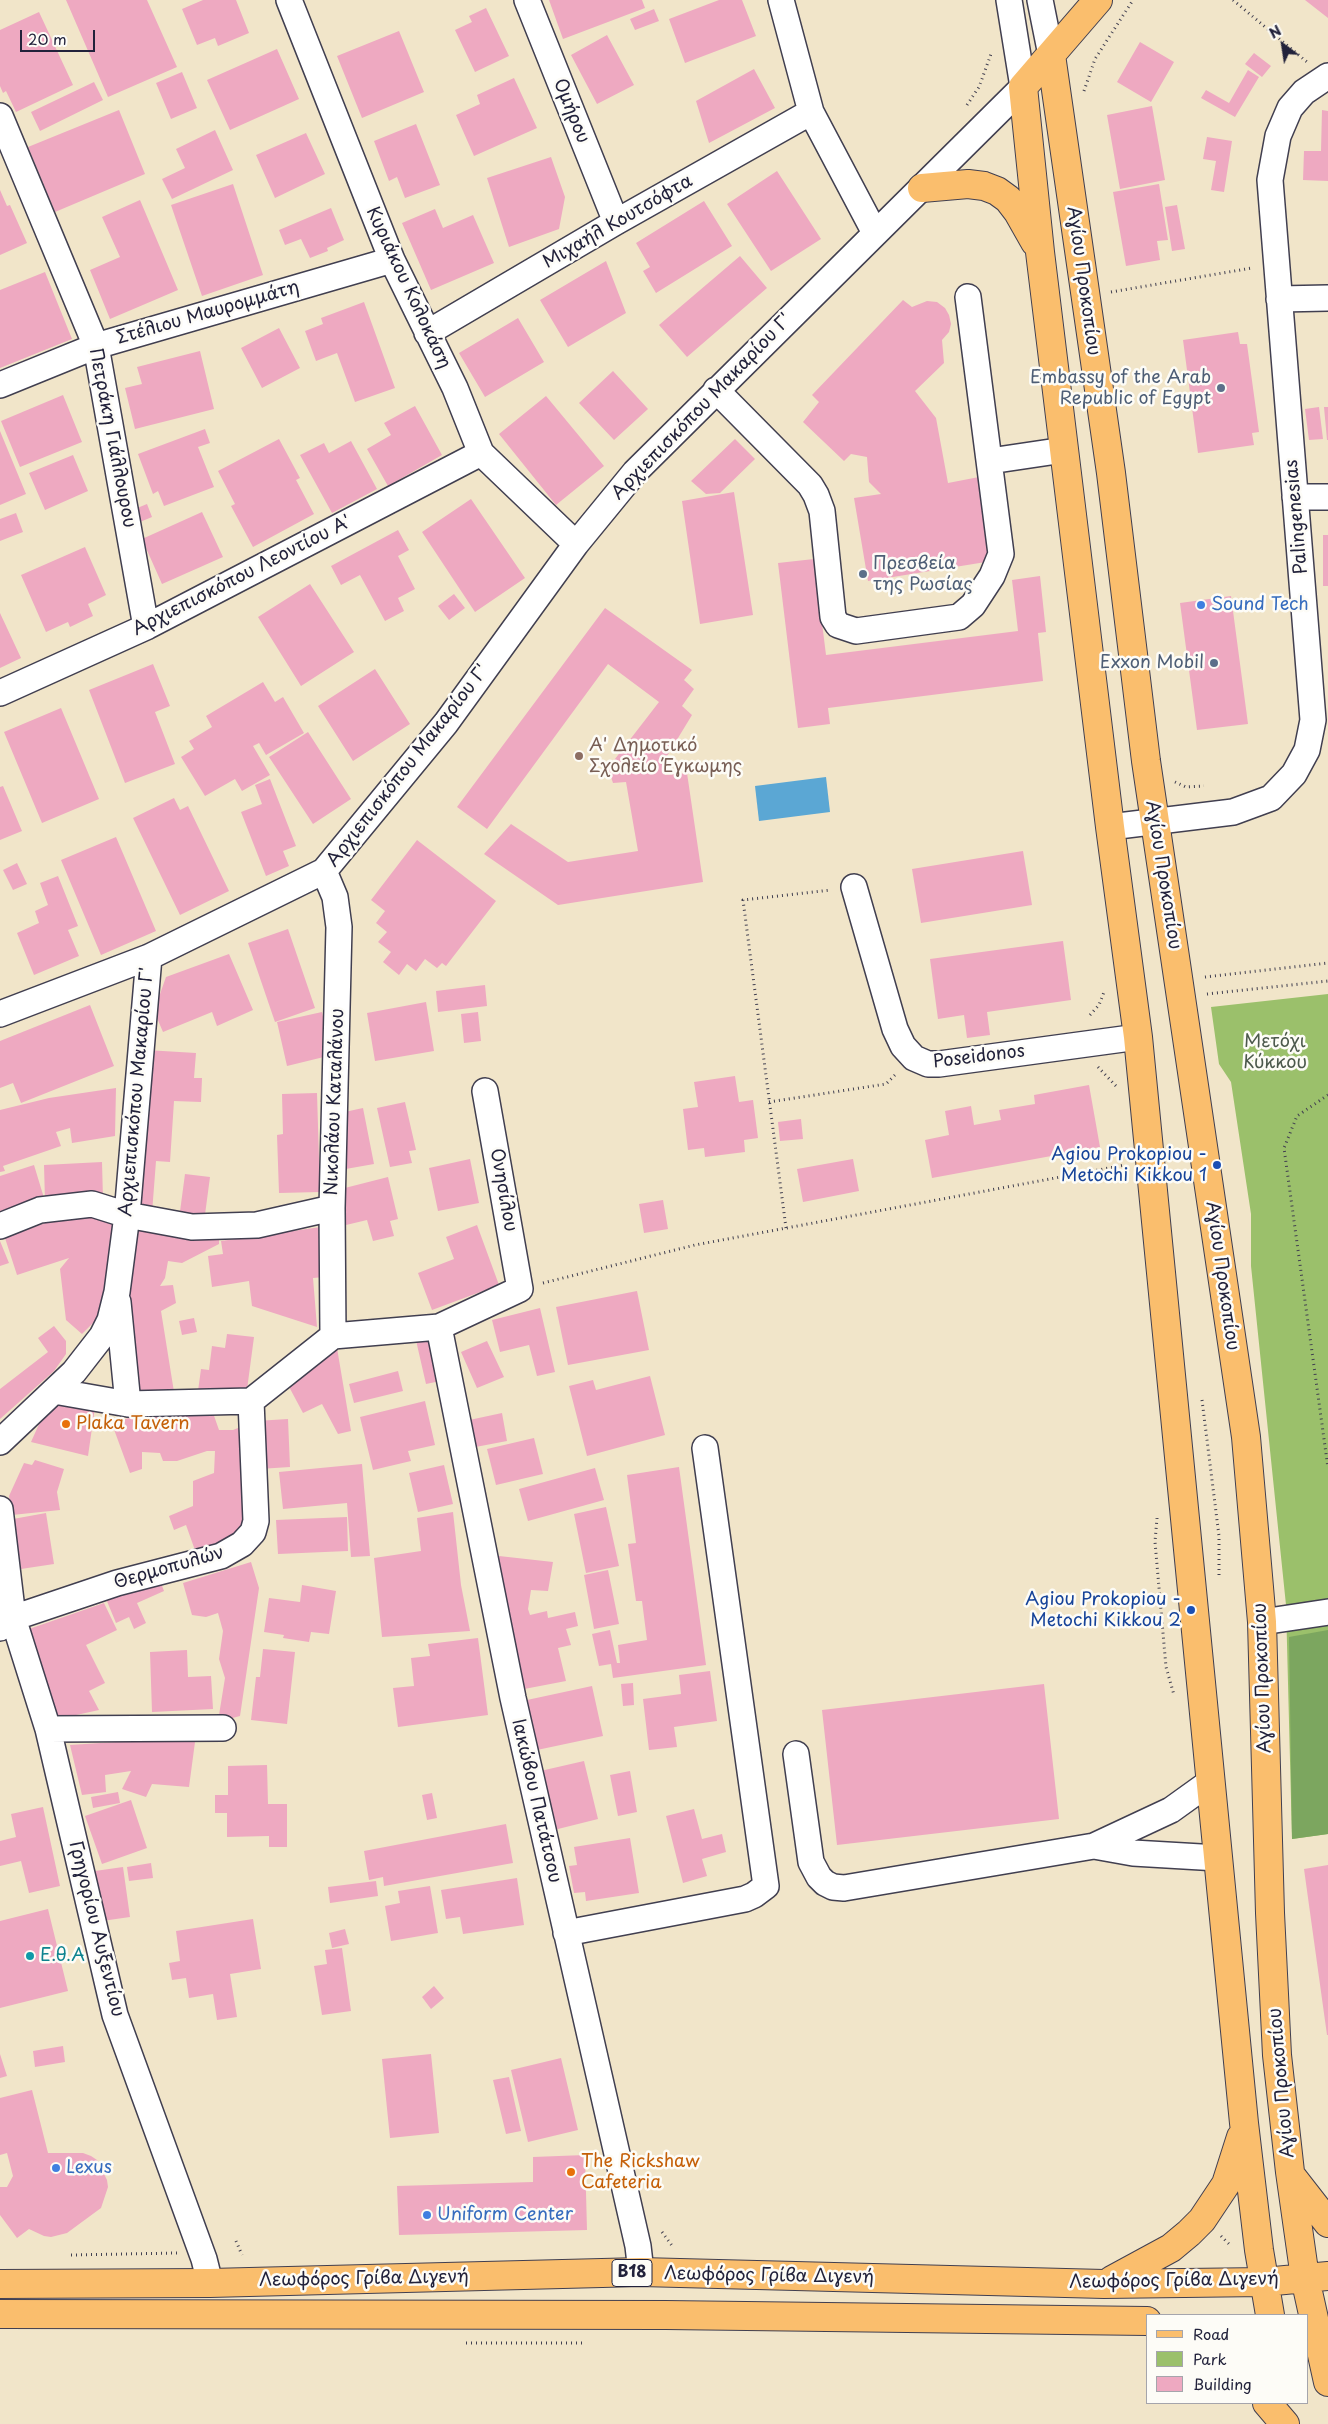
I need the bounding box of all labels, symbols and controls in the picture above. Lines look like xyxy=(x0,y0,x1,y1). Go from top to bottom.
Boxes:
scale bar xyxy=(22,20,98,52)
north arrow xyxy=(1258,20,1308,70)
text: N xyxy=(1265,20,1285,44)
text: 20 m xyxy=(28,27,67,50)
street label: Ομήρου xyxy=(548,75,594,147)
street label: Μιχαήλ Κουτσόφτα xyxy=(539,170,697,274)
street label: Κυριάκου Κολοκάση xyxy=(361,204,455,372)
street label: Αγίου Προκοπίου xyxy=(1062,205,1104,357)
street label: Στέλιου Μαυρομμάτη xyxy=(114,277,302,349)
street label: Αρχιεπισκόπου Μακαρίου Γ' xyxy=(607,309,797,505)
street label: Πετράκη Γιάλλουρου xyxy=(84,346,140,530)
place label: Embassy of the Arab Republic of Egypt xyxy=(1030,367,1211,409)
marker: Embassy of the Arab Republic of Egypt xyxy=(1215,382,1227,394)
street label: Palingenesias xyxy=(1281,459,1313,575)
street label: Αρχιεπισκόπου Λεοντίου Α' xyxy=(129,511,355,641)
place label: Πρεσβεία της Ρωσίας xyxy=(873,553,973,596)
marker: Πρεσβεία της Ρωσίας xyxy=(857,568,869,580)
place label: Sound Tech xyxy=(1211,594,1309,616)
marker: Sound Tech xyxy=(1195,599,1207,611)
place label: Exxon Mobil xyxy=(1100,652,1204,674)
marker: Exxon Mobil xyxy=(1208,657,1220,669)
street label: Αρχιεπισκόπου Μακαρίου Γ' xyxy=(322,661,494,871)
place label: Α' Δημοτικό Σχολείο Έγκωμης xyxy=(589,735,742,778)
marker: Α' Δημοτικό Σχολείο Έγκωμης xyxy=(573,750,585,762)
street label: Αγίου Προκοπίου xyxy=(1141,799,1185,951)
street label: Αρχιεπισκόπου Μακαρίου Γ' xyxy=(115,966,159,1218)
street label: Νικολάου Καταλάνου xyxy=(321,1008,349,1196)
park label: Μετόχι Κύκκου xyxy=(1243,1031,1307,1074)
street label: Poseidonos xyxy=(932,1041,1026,1073)
place label: Agiou Prokopiou - Metochi Kikkou 1 xyxy=(1051,1144,1207,1186)
street label: Ονησίλου xyxy=(485,1147,521,1233)
marker: Agiou Prokopiou - Metochi Kikkou 1 xyxy=(1211,1159,1223,1171)
street label: Αγίου Προκοπίου xyxy=(1201,1200,1243,1352)
place label: Plaka Tavern xyxy=(76,1413,190,1435)
marker: Plaka Tavern xyxy=(60,1418,72,1430)
street label: Θερμοπυλών xyxy=(111,1542,227,1594)
place label: Agiou Prokopiou - Metochi Kikkou 2 xyxy=(1025,1589,1181,1632)
street label: Αγίου Προκοπίου xyxy=(1250,1602,1276,1754)
marker: Agiou Prokopiou - Metochi Kikkou 2 xyxy=(1185,1604,1197,1616)
street label: Ιακώβου Πατάτσου xyxy=(507,1717,565,1885)
street label: Γρηγορίου Αυξεντίου xyxy=(64,1839,128,2019)
place label: Ε.θ.Α xyxy=(40,1945,85,1967)
marker: Ε.θ.Α xyxy=(24,1950,36,1962)
street label: Αγίου Προκοπίου xyxy=(1265,2007,1299,2159)
place label: The Rickshaw Cafeteria xyxy=(581,2151,700,2194)
place label: Lexus xyxy=(66,2157,112,2179)
marker: Lexus xyxy=(50,2162,62,2174)
marker: The Rickshaw Cafeteria xyxy=(565,2166,577,2178)
place label: Uniform Center xyxy=(437,2204,573,2226)
marker: Uniform Center xyxy=(421,2209,433,2221)
road number: B18 xyxy=(612,2260,652,2286)
street label: Λεωφόρος Γρίβα Διγενή xyxy=(664,2263,874,2289)
street label: Λεωφόρος Γρίβα Διγενή xyxy=(259,2266,469,2292)
street label: Λεωφόρος Γρίβα Διγενή xyxy=(1069,2268,1279,2294)
legend xyxy=(1146,2314,1308,2404)
text: Road xyxy=(1193,2322,1229,2345)
text: Park xyxy=(1193,2347,1227,2370)
text: Building xyxy=(1193,2372,1252,2395)

